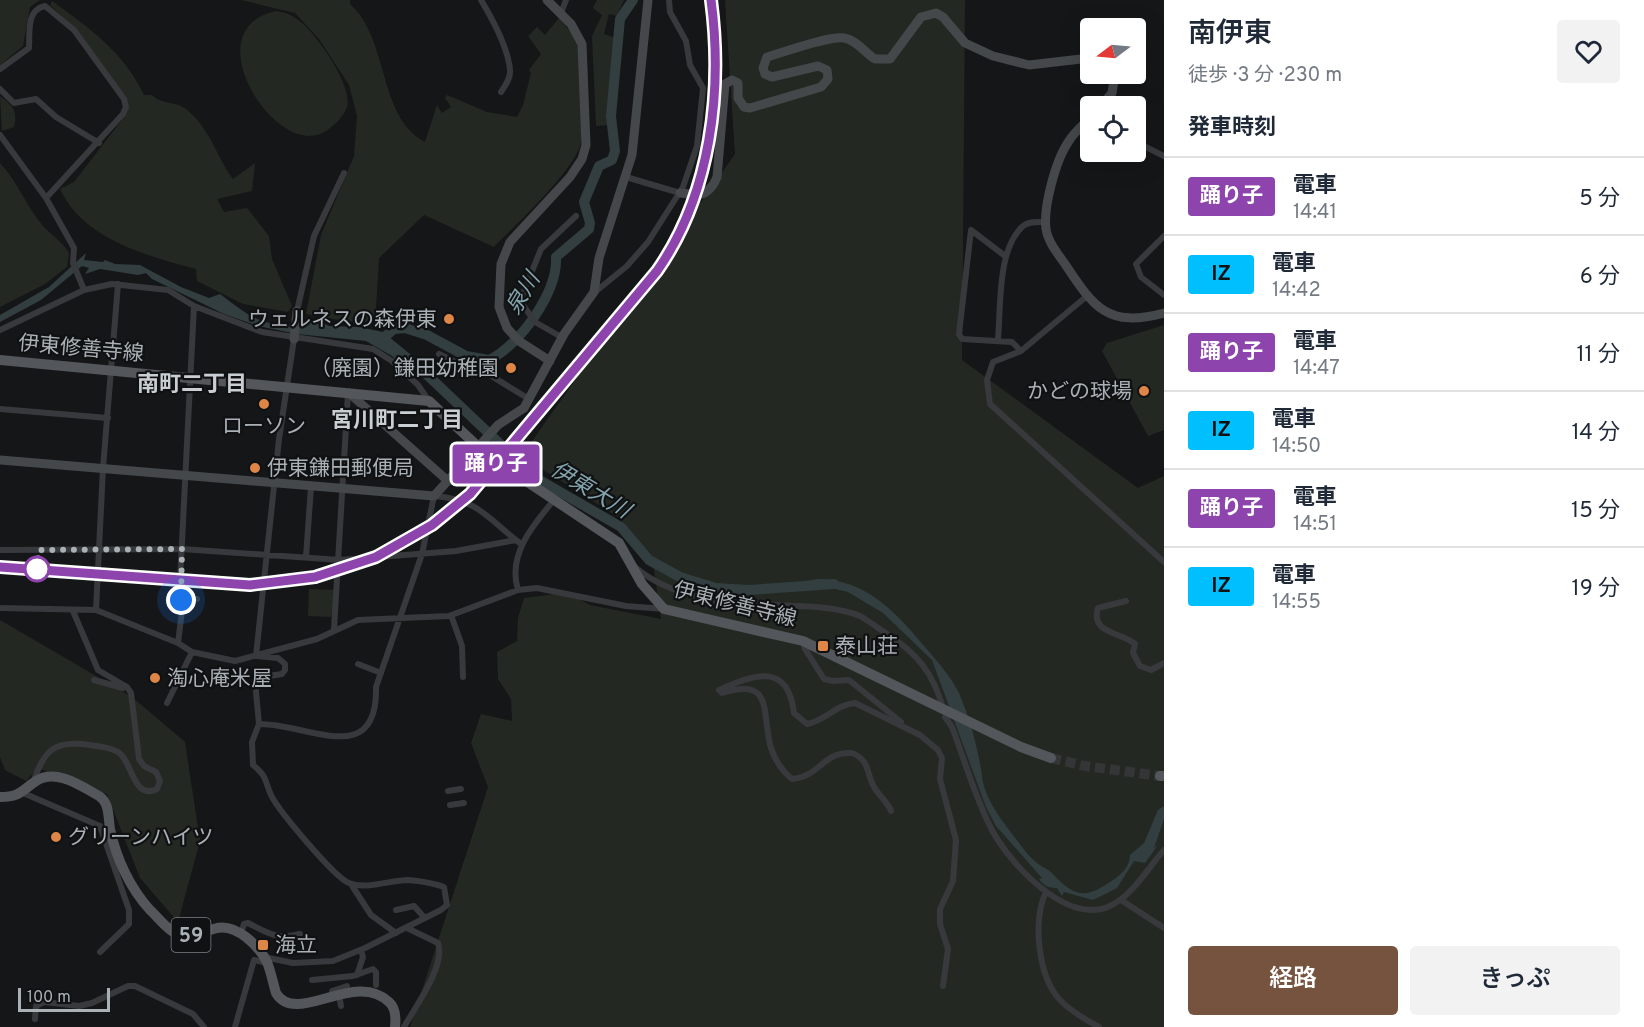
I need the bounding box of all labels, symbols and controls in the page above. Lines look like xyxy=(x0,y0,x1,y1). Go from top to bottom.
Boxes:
text: 南伊東 xyxy=(1188,17,1272,53)
north arrow xyxy=(1080,18,1146,84)
map controls xyxy=(1080,18,1146,162)
button: heart xyxy=(1557,20,1620,83)
text: 徒歩 · 3 分 · 230 m xyxy=(1188,63,1342,89)
button: locate xyxy=(1080,96,1146,162)
text: 発車時刻 xyxy=(1188,115,1276,142)
text: 電車 xyxy=(1293,173,1337,200)
text: 踊り子 xyxy=(1200,183,1263,210)
text: 5 分 xyxy=(1579,186,1620,213)
text: 14:41 xyxy=(1293,200,1337,226)
text: 電車 xyxy=(1272,251,1316,278)
text: IZ xyxy=(1211,261,1231,288)
text: 6 分 xyxy=(1580,264,1620,291)
water label: 泉川 xyxy=(501,267,548,320)
text: 14:42 xyxy=(1272,278,1321,304)
place label: ウェルネスの森伊東 xyxy=(248,307,437,334)
marker: ウェルネスの森伊東 xyxy=(442,312,456,326)
text: 電車 xyxy=(1293,329,1337,356)
street label: 伊東修善寺線 xyxy=(17,331,145,368)
text: 踊り子 xyxy=(1200,339,1263,366)
text: 11 分 xyxy=(1576,342,1620,369)
place label: （廃園）鎌田幼稚園 xyxy=(310,356,499,383)
text: 14:47 xyxy=(1293,356,1340,382)
marker: （廃園）鎌田幼稚園 xyxy=(504,361,518,375)
district label: 南町二丁目 xyxy=(137,372,247,399)
place label: かどの球場 xyxy=(1027,379,1132,406)
marker: かどの球場 xyxy=(1137,384,1151,398)
marker: ローソン xyxy=(257,397,271,411)
text: 電車 xyxy=(1272,407,1316,434)
district label: 宮川町二丁目 xyxy=(331,408,463,435)
place label: ローソン xyxy=(222,414,306,441)
text: IZ xyxy=(1211,417,1231,444)
text: 14 分 xyxy=(1571,420,1620,447)
text: 14:50 xyxy=(1272,434,1321,460)
line badge: 踊り子 xyxy=(462,444,530,484)
text: 踊り子 xyxy=(465,451,528,478)
place label: 伊東鎌田郵便局 xyxy=(267,456,414,483)
water label: 伊東大川 xyxy=(545,457,636,526)
marker: 伊東鎌田郵便局 xyxy=(248,461,262,475)
text: 電車 xyxy=(1293,485,1337,512)
text: 踊り子 xyxy=(1200,495,1263,522)
text: 15 分 xyxy=(1571,498,1620,525)
text: 14:51 xyxy=(1293,512,1337,538)
unlabelled marker xyxy=(24,556,50,582)
text: 電車 xyxy=(1272,563,1316,590)
text: IZ xyxy=(1211,573,1231,600)
text: 19 分 xyxy=(1571,576,1620,603)
street label: 伊東修善寺線 xyxy=(670,577,799,634)
your location xyxy=(166,585,196,615)
text: 14:55 xyxy=(1272,590,1321,616)
place label: 泰山荘 xyxy=(835,634,898,661)
marker: 泰山荘 xyxy=(816,639,830,653)
place label: 淘心庵米屋 xyxy=(167,666,272,693)
marker: 淘心庵米屋 xyxy=(148,671,162,685)
place label: グリーンハイツ xyxy=(68,825,214,852)
marker: グリーンハイツ xyxy=(49,830,63,844)
road number: 59 xyxy=(172,918,210,952)
place label: 海立 xyxy=(275,933,317,960)
marker: 海立 xyxy=(256,938,270,952)
button: 経路 xyxy=(1188,946,1398,1015)
button: きっぷ xyxy=(1410,946,1620,1015)
scale bar xyxy=(18,985,110,1012)
text: 100 m xyxy=(27,988,71,1008)

